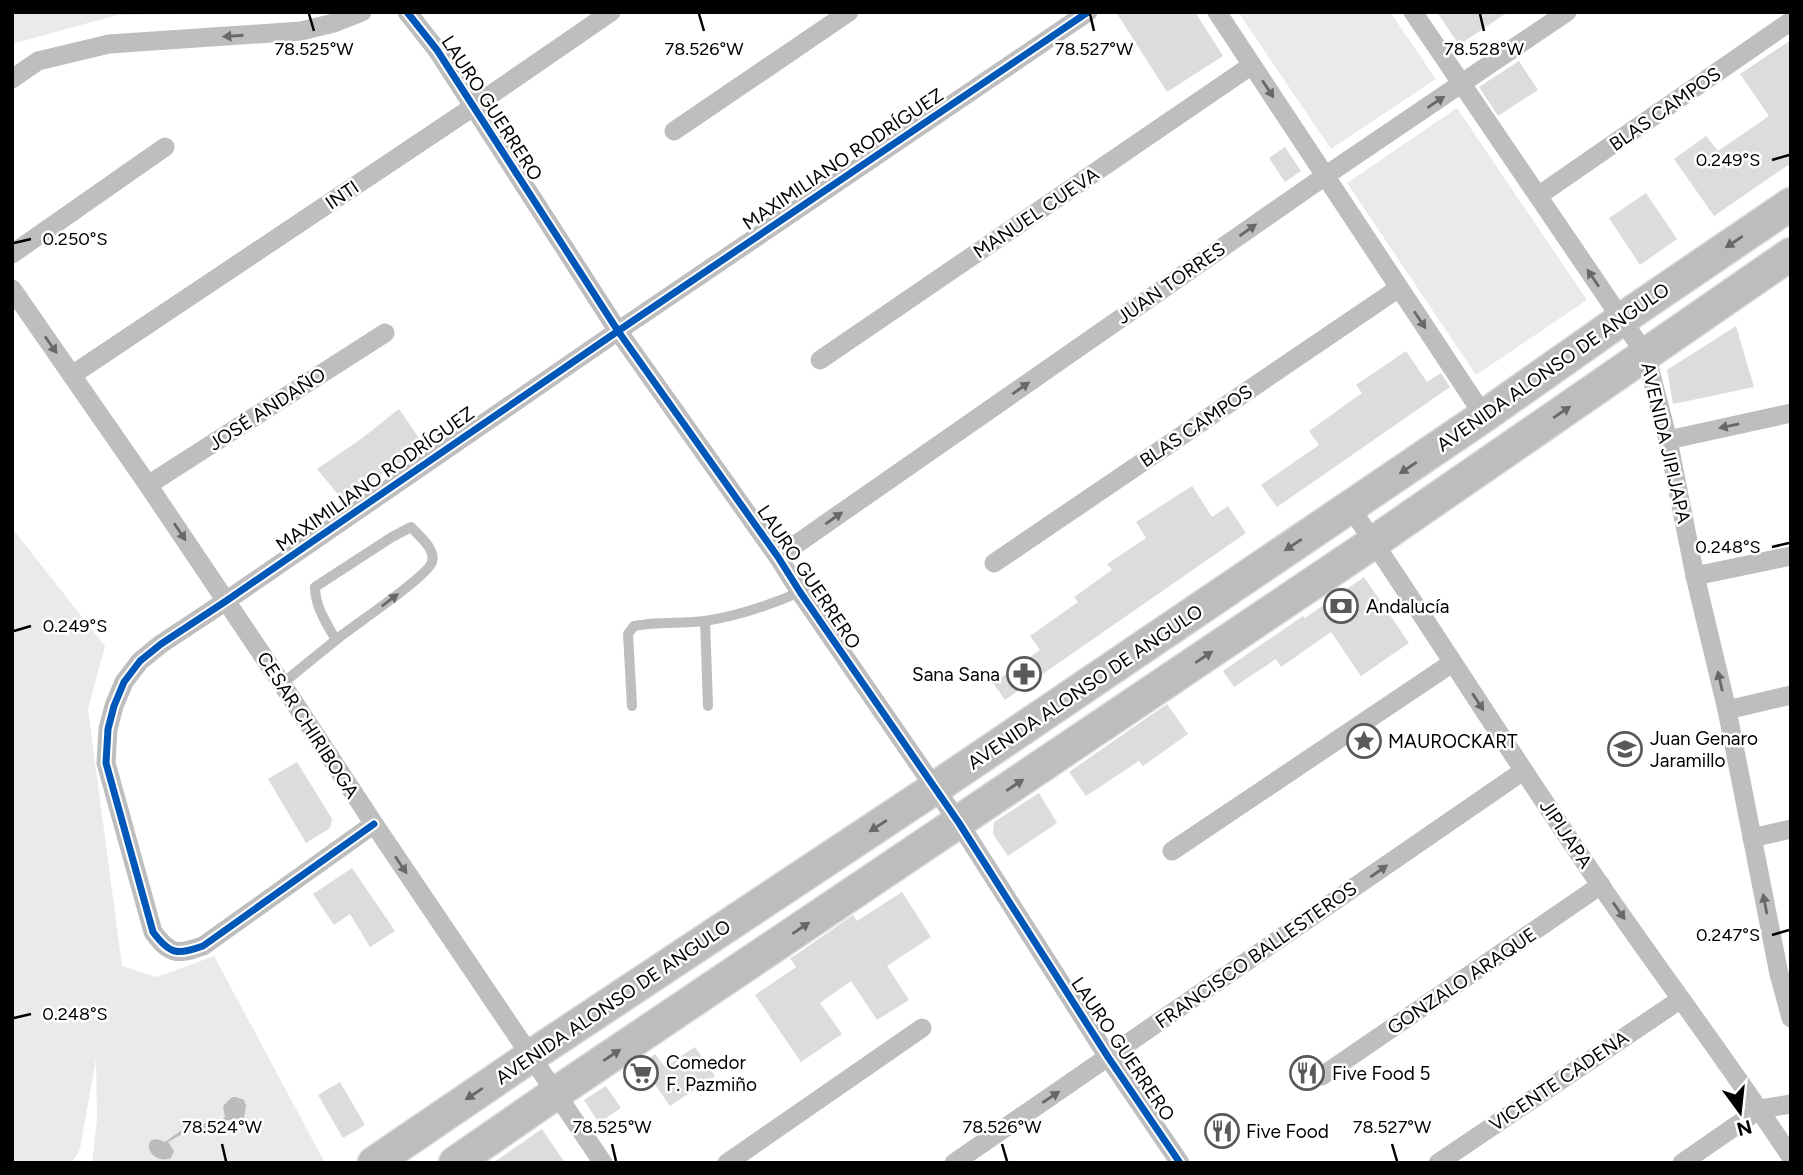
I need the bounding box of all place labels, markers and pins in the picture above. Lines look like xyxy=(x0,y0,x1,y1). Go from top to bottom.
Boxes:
bank icon: Andalucía xyxy=(1322,587,1360,625)
place label: Andalucía xyxy=(1366,595,1449,618)
pharmacy icon: Sana Sana xyxy=(1005,655,1043,693)
place label: Sana Sana xyxy=(912,663,1000,686)
place icon: MAUROCKART xyxy=(1345,722,1383,760)
place label: Juan Genaro Jaramillo xyxy=(1650,727,1758,772)
place label: MAUROCKART xyxy=(1388,730,1518,753)
school or university icon: Juan Genaro Jaramillo xyxy=(1606,730,1644,768)
place label: Comedor F. Pazmiño xyxy=(666,1051,757,1096)
supermarket icon: Comedor F. Pazmiño xyxy=(622,1054,660,1092)
restaurant icon: Five Food 5 xyxy=(1288,1054,1326,1092)
place label: Five Food 5 xyxy=(1332,1062,1431,1085)
restaurant icon: Five Food xyxy=(1203,1112,1241,1150)
place label: Five Food xyxy=(1246,1120,1329,1143)

